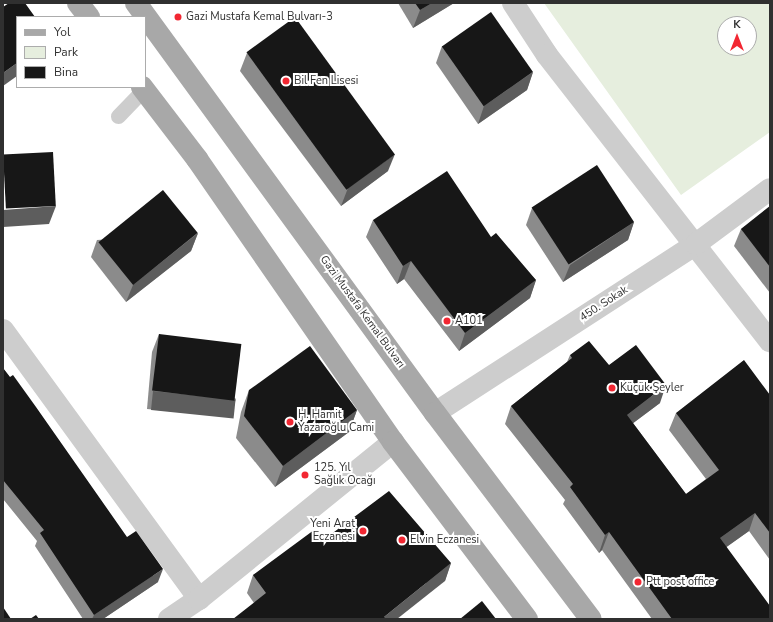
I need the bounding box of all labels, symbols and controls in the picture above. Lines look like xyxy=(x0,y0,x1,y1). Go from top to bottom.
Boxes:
place label: Gazi Mustafa Kemal Bulvarı-3 xyxy=(186,10,333,24)
marker: Gazi Mustafa Kemal Bulvarı-3 xyxy=(173,12,183,22)
legend xyxy=(16,16,146,88)
north arrow xyxy=(717,16,757,56)
text: K xyxy=(733,17,741,32)
text: Yol xyxy=(54,24,70,40)
text: Park xyxy=(54,44,78,60)
text: Bina xyxy=(54,64,78,80)
place label: Bil Fen Lisesi xyxy=(294,74,358,88)
marker: Bil Fen Lisesi xyxy=(281,76,291,86)
street label: Gazi Mustafa Kemal Bulvarı xyxy=(317,253,407,371)
street label: 450. Sokak xyxy=(577,284,631,324)
place label: A101 xyxy=(455,314,483,328)
marker: A101 xyxy=(442,316,452,326)
place label: Küçük Şeyler xyxy=(620,381,684,395)
marker: Küçük Şeyler xyxy=(607,383,617,393)
place label: H. Hamit Yazaroğlu Cami xyxy=(298,409,374,435)
marker: H. Hamit Yazaroğlu Cami xyxy=(285,417,295,427)
place label: 125. Yıl Sağlık Ocağı xyxy=(314,462,375,488)
marker: 125. Yıl Sağlık Ocağı xyxy=(299,469,311,481)
place label: Yeni Arat Eczanesi xyxy=(310,518,355,544)
marker: Yeni Arat Eczanesi xyxy=(358,526,368,536)
place label: Elvin Eczanesi xyxy=(410,533,479,547)
marker: Elvin Eczanesi xyxy=(397,535,407,545)
place label: Ptt post office xyxy=(646,575,714,589)
marker: Ptt post office xyxy=(633,577,643,587)

